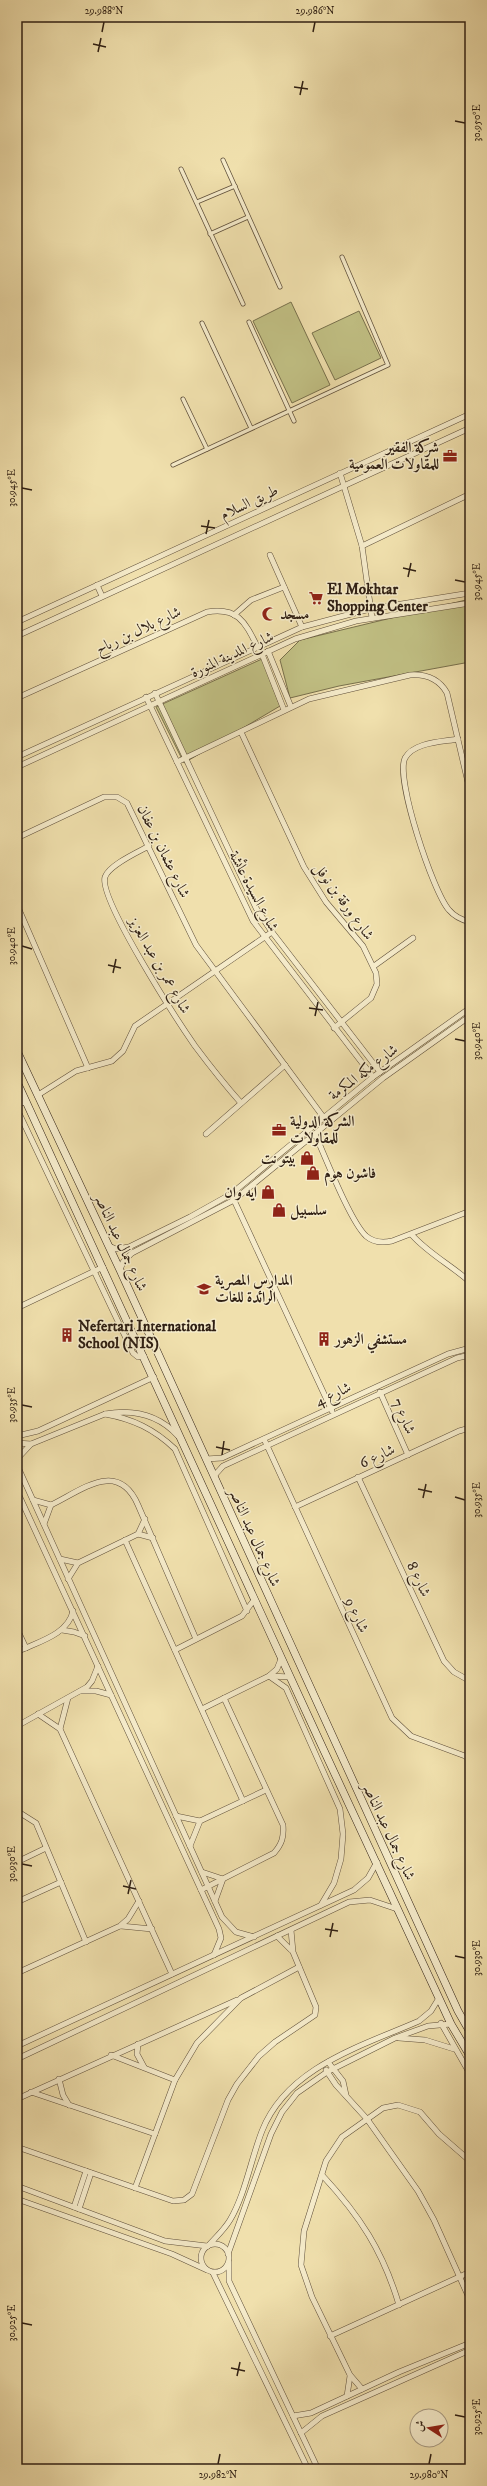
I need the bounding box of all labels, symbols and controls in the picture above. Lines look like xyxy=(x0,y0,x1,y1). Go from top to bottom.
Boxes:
text: 29.988°N xyxy=(85,5,123,17)
text: 29.986°N xyxy=(296,5,334,17)
text: 30.950°E xyxy=(471,104,483,142)
place label: شركة الفقير للمقاولات العمومية xyxy=(349,438,439,474)
office icon: شركة الفقير للمقاولات العمومية xyxy=(442,448,458,464)
text: 30.945°E xyxy=(6,469,18,507)
street label: طريق السلام xyxy=(217,481,283,527)
text: 30.945°E xyxy=(471,563,483,601)
place label: El Mokhtar Shopping Center xyxy=(327,580,428,616)
supermarket icon: El Mokhtar Shopping Center xyxy=(308,590,324,606)
street label: شارع بلال بن رباح xyxy=(92,602,185,661)
place label: مسجد xyxy=(280,605,310,624)
mosque icon: مسجد xyxy=(261,606,277,622)
street label: شارع المدينة المنورة xyxy=(188,627,278,685)
street label: شارع عثمان بن عفان xyxy=(130,801,194,902)
street label: شارع السيدة عائشة xyxy=(222,848,283,936)
street label: شارع ورقة بن نوفل xyxy=(307,859,378,945)
street label: شارع عمر بن عبد العزيز xyxy=(121,912,195,1019)
text: 30.940°E xyxy=(6,927,18,965)
text: 30.940°E xyxy=(471,1022,483,1060)
street label: شارع مكه المكرمة xyxy=(325,1040,404,1107)
place label: الشركة الدولية للمقاولات xyxy=(290,1112,355,1148)
office icon: الشركة الدولية للمقاولات xyxy=(271,1122,287,1138)
place label: بيتو نت xyxy=(261,1149,296,1168)
shop icon: بيتو نت xyxy=(299,1150,315,1166)
place label: فاشون هوم xyxy=(324,1164,376,1186)
shop icon: فاشون هوم xyxy=(305,1165,321,1181)
place label: ايه وان xyxy=(224,1183,257,1202)
shop icon: ايه وان xyxy=(260,1184,276,1200)
street label: شارع جمال عبد الناصر xyxy=(86,1188,152,1296)
place label: سلسبيل xyxy=(290,1201,327,1221)
shop icon: سلسبيل xyxy=(271,1202,287,1218)
place label: المدارس المصرية الرائدة للغات xyxy=(215,1271,293,1307)
school or university icon: المدارس المصرية الرائدة للغات xyxy=(196,1281,212,1297)
place label: Nefertari International School (NIS) xyxy=(78,1317,217,1353)
building icon: Nefertari International School (NIS) xyxy=(59,1327,75,1343)
place label: مستشفي الزهور xyxy=(333,1330,407,1354)
building icon: مستشفي الزهور xyxy=(316,1331,332,1347)
street label: شارع 4 xyxy=(312,1378,356,1414)
text: 30.935°E xyxy=(6,1387,18,1423)
street label: شارع 7 xyxy=(385,1395,420,1438)
street label: شارع 6 xyxy=(356,1440,399,1476)
text: 30.935°E xyxy=(471,1482,483,1518)
street label: شارع جمال عبد الناصر xyxy=(221,1483,285,1591)
street label: شارع 8 xyxy=(399,1559,435,1601)
street label: شارع 9 xyxy=(337,1594,373,1637)
street label: شارع جمال عبد الناصر xyxy=(354,1777,420,1885)
text: 30.930°E xyxy=(6,1846,18,1882)
text: 30.930°E xyxy=(471,1940,483,1976)
text: 30.925°E xyxy=(6,2305,18,2341)
text: 30.925°E xyxy=(471,2399,483,2435)
north arrow xyxy=(409,2408,449,2448)
text: ش xyxy=(412,2419,428,2433)
text: 29.982°N xyxy=(199,2469,237,2481)
text: 29.980°N xyxy=(409,2469,449,2481)

